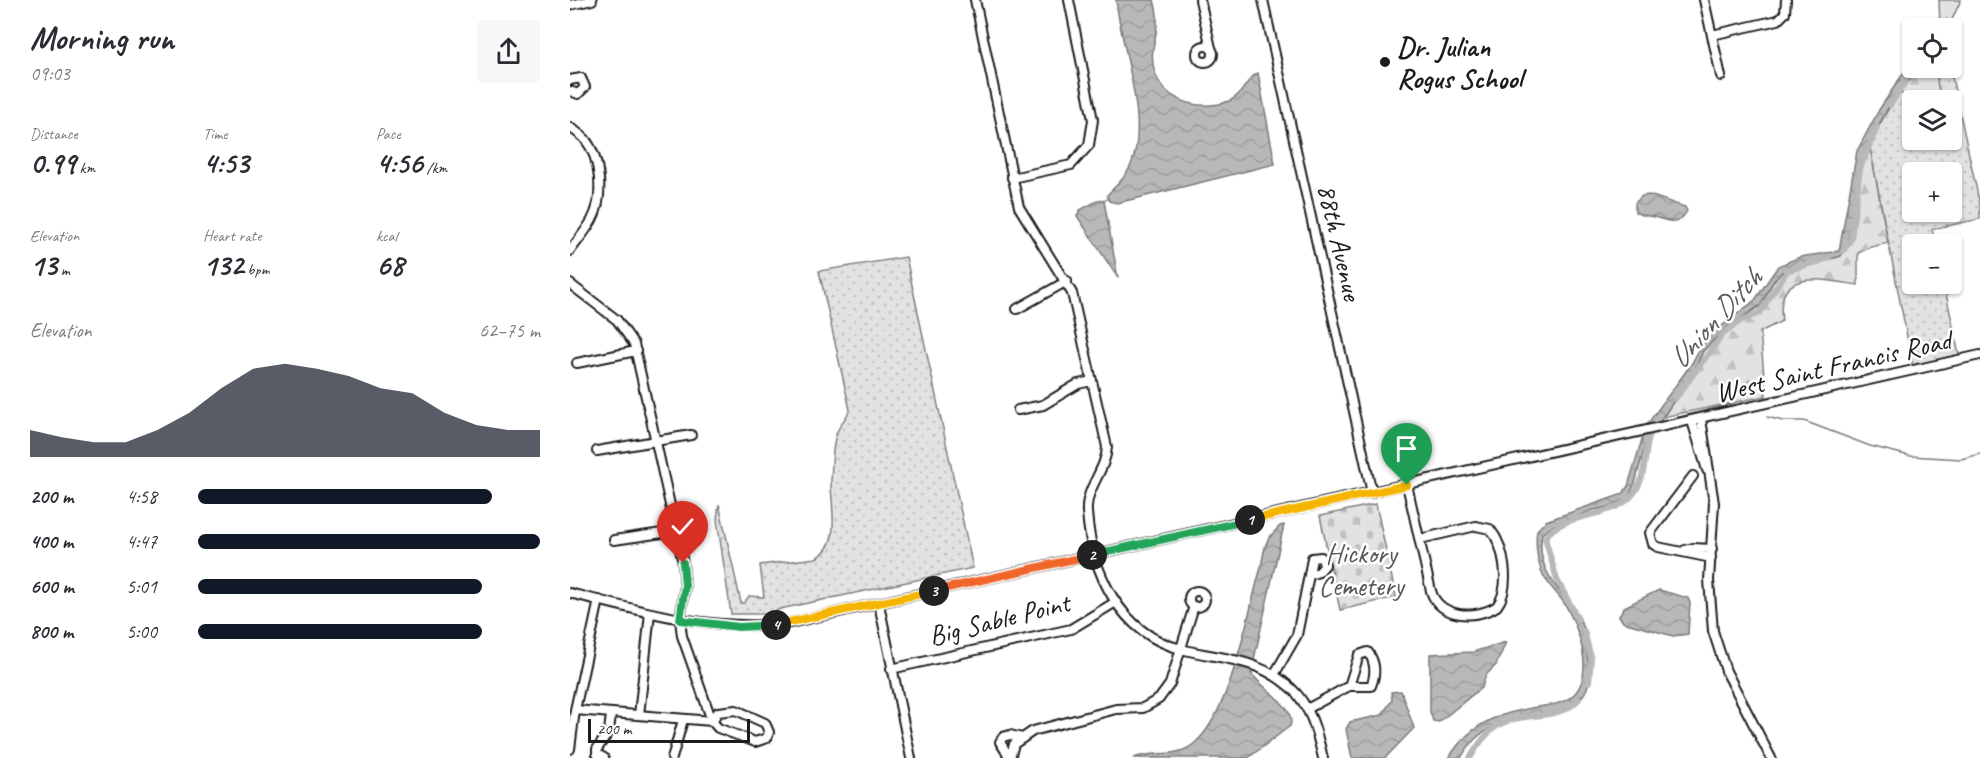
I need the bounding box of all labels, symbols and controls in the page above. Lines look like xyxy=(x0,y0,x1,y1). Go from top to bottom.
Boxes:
text: Morning run xyxy=(30,17,174,59)
map controls xyxy=(1902,18,1962,294)
button: locate xyxy=(1902,18,1962,78)
button: share xyxy=(477,20,540,83)
place label: Dr. Julian Rogus School xyxy=(1397,29,1527,96)
marker: Dr. Julian Rogus School xyxy=(1378,55,1392,69)
text: 09:03 xyxy=(30,61,70,86)
button: layers xyxy=(1902,90,1962,150)
text: Distance xyxy=(30,124,78,144)
text: Time xyxy=(203,124,227,144)
text: Pace xyxy=(376,124,401,144)
text: 0.99 xyxy=(30,144,76,182)
text: 4:53 xyxy=(203,144,249,182)
text: 4:56 xyxy=(376,144,423,182)
text: km xyxy=(76,158,95,178)
text: /km xyxy=(423,158,447,178)
button: + xyxy=(1902,162,1962,222)
street label: 88th Avenue xyxy=(1310,180,1371,305)
text: Elevation xyxy=(30,226,79,246)
text: Heart rate xyxy=(203,226,261,246)
text: kcal xyxy=(376,226,397,246)
button: − xyxy=(1902,234,1962,294)
text: 13 xyxy=(30,246,57,284)
text: 132 xyxy=(203,246,244,284)
text: 68 xyxy=(376,246,404,284)
water label: Union Ditch xyxy=(1660,258,1772,376)
text: m xyxy=(57,260,70,280)
text: bpm xyxy=(244,260,269,280)
text: Elevation xyxy=(30,318,92,343)
text: 62–75 m xyxy=(479,318,540,343)
street label: West Saint Francis Road xyxy=(1712,321,1958,410)
pin xyxy=(1381,423,1432,485)
icon: arrive xyxy=(1390,432,1423,465)
text: 200 m xyxy=(30,484,73,509)
text: 4:58 xyxy=(126,484,157,509)
pin xyxy=(657,501,708,563)
pin: 1 xyxy=(1235,505,1265,535)
icon: check xyxy=(666,510,699,543)
text: 1 xyxy=(1246,510,1254,530)
text: 400 m xyxy=(30,529,73,554)
text: 4:47 xyxy=(126,529,157,554)
park label: Hickory Cemetery xyxy=(1318,536,1406,603)
pin: 2 xyxy=(1077,540,1107,570)
text: 2 xyxy=(1088,545,1096,565)
text: 600 m xyxy=(30,574,74,599)
text: 5:01 xyxy=(126,574,157,599)
pin: 3 xyxy=(919,576,949,606)
text: 3 xyxy=(930,581,938,601)
street label: Big Sable Point xyxy=(925,584,1076,653)
pin: 4 xyxy=(761,610,791,640)
text: 4 xyxy=(772,615,780,635)
text: 800 m xyxy=(30,619,73,644)
text: 5:00 xyxy=(126,619,157,644)
scale bar xyxy=(588,716,750,744)
text: 200 m xyxy=(597,719,631,739)

